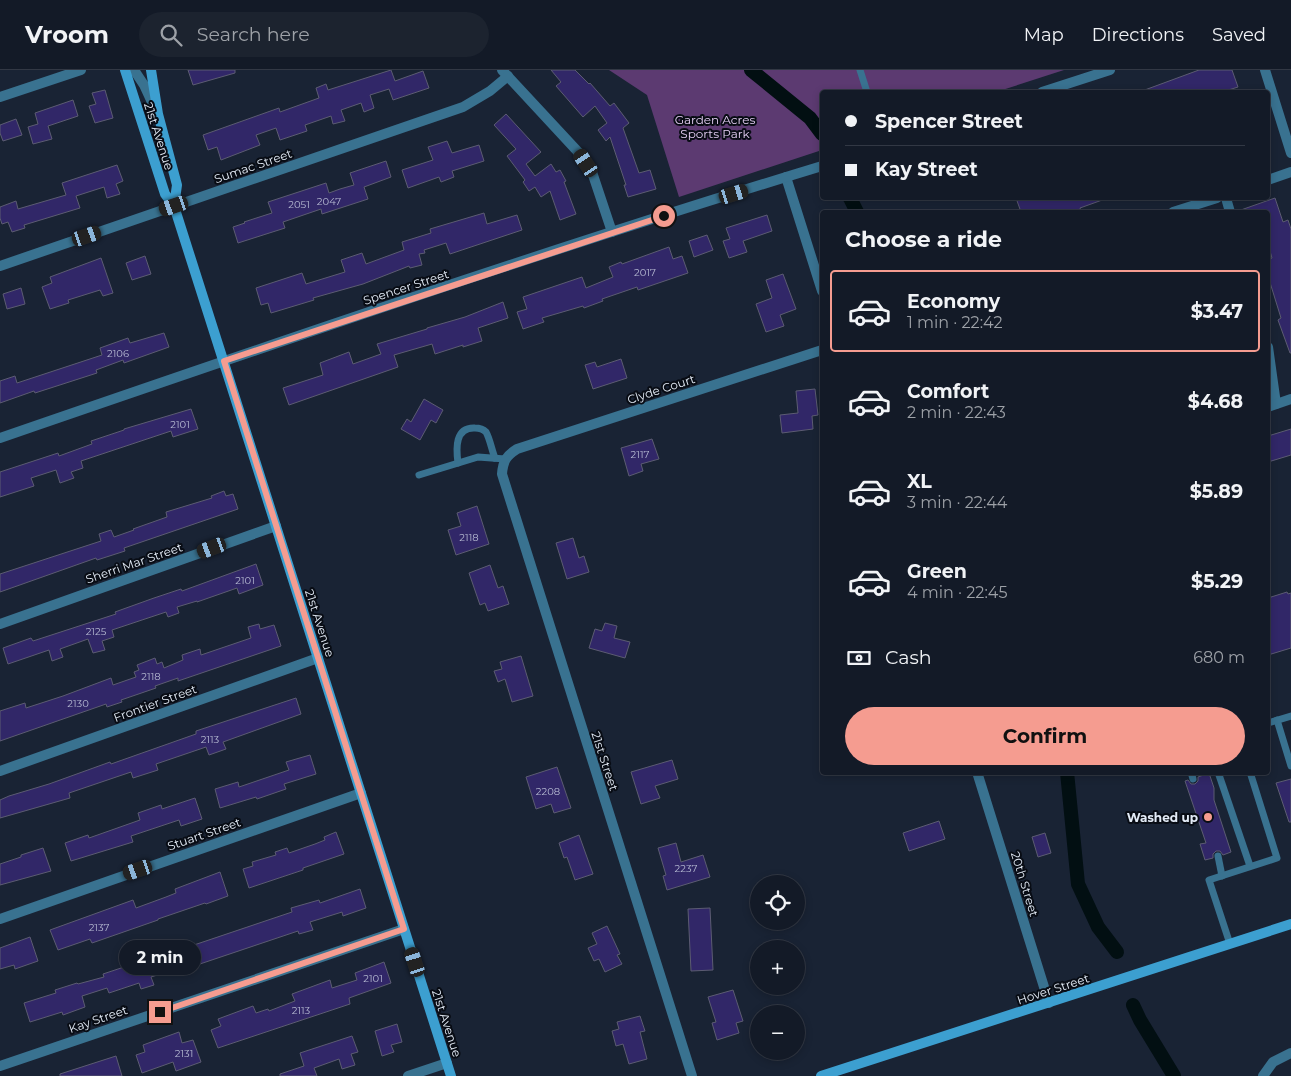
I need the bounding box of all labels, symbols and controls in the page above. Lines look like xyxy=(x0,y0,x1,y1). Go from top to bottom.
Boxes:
search box xyxy=(139,12,489,57)
text: Vroom xyxy=(25,20,109,49)
icon: search xyxy=(157,21,185,49)
text: Search here xyxy=(197,23,310,46)
text: Map xyxy=(1024,24,1064,46)
text: Directions xyxy=(1092,24,1184,46)
text: Saved xyxy=(1212,24,1266,46)
street label: 21st Avenue xyxy=(141,100,177,172)
text: Spencer Street xyxy=(875,110,1023,133)
park label: Garden Acres Sports Park xyxy=(675,112,755,141)
street label: Sumac Street xyxy=(212,146,294,186)
car xyxy=(571,146,600,180)
text: Kay Street xyxy=(875,158,978,181)
car xyxy=(717,182,750,206)
car xyxy=(157,194,190,218)
house number: 2047 xyxy=(317,195,341,208)
house number: 2051 xyxy=(288,198,310,211)
route start xyxy=(653,205,675,227)
car xyxy=(70,224,103,248)
text: Choose a ride xyxy=(845,226,1002,253)
street label: Spencer Street xyxy=(361,266,451,308)
house number: 2017 xyxy=(634,266,656,279)
icon: car xyxy=(847,289,892,334)
text: Economy xyxy=(907,290,1000,313)
text: $3.47 xyxy=(1191,300,1243,323)
text: 1 min · 22:42 xyxy=(907,313,1003,332)
house number: 2106 xyxy=(107,347,129,360)
street label: Clyde Court xyxy=(625,371,697,407)
icon: car xyxy=(847,379,892,424)
text: Comfort xyxy=(907,380,989,403)
text: $4.68 xyxy=(1188,390,1243,413)
text: 2 min · 22:43 xyxy=(907,403,1006,422)
house number: 2101 xyxy=(170,418,190,431)
house number: 2117 xyxy=(631,448,650,461)
icon: car xyxy=(847,469,892,514)
text: XL xyxy=(907,470,932,493)
text: $5.89 xyxy=(1190,480,1243,503)
text: 3 min · 22:44 xyxy=(907,493,1007,512)
house number: 2118 xyxy=(459,531,479,544)
car xyxy=(195,536,228,560)
street label: Sherri Mar Street xyxy=(84,539,184,587)
icon: car xyxy=(847,559,892,604)
text: Green xyxy=(907,560,967,583)
text: $5.29 xyxy=(1191,570,1243,593)
house number: 2101 xyxy=(235,574,255,587)
text: 4 min · 22:45 xyxy=(907,583,1007,602)
street label: 21st Avenue xyxy=(302,587,338,659)
house number: 2125 xyxy=(86,625,107,638)
icon: cash xyxy=(845,644,873,672)
text: Cash xyxy=(885,646,932,669)
text: 680 m xyxy=(1193,648,1245,667)
house number: 2118 xyxy=(141,670,161,683)
street label: Frontier Street xyxy=(111,681,199,725)
house number: 2130 xyxy=(67,697,89,710)
button: Confirm xyxy=(845,707,1245,765)
street label: 21st Street xyxy=(588,730,622,793)
house number: 2113 xyxy=(201,733,220,746)
house number: 2208 xyxy=(536,785,560,798)
place label: Washed up xyxy=(1127,810,1198,825)
marker: Washed up xyxy=(1202,811,1214,823)
street label: Stuart Street xyxy=(165,814,243,854)
street label: 20th Street xyxy=(1008,850,1042,918)
car xyxy=(121,858,154,882)
house number: 2237 xyxy=(675,862,697,875)
map controls xyxy=(750,875,805,1060)
button: locate xyxy=(750,875,805,930)
house number: 2137 xyxy=(89,921,109,934)
callout: 2 min xyxy=(119,940,201,974)
button: + xyxy=(750,940,805,995)
car xyxy=(403,945,426,979)
text: 2 min xyxy=(137,948,183,967)
street label: Hover Street xyxy=(1015,970,1091,1008)
house number: 2101 xyxy=(363,972,383,985)
street label: 21st Avenue xyxy=(429,987,465,1059)
route end xyxy=(149,1001,171,1023)
street label: Kay Street xyxy=(67,1002,129,1036)
house number: 2113 xyxy=(292,1004,311,1017)
button: − xyxy=(750,1005,805,1060)
house number: 2131 xyxy=(175,1047,193,1060)

